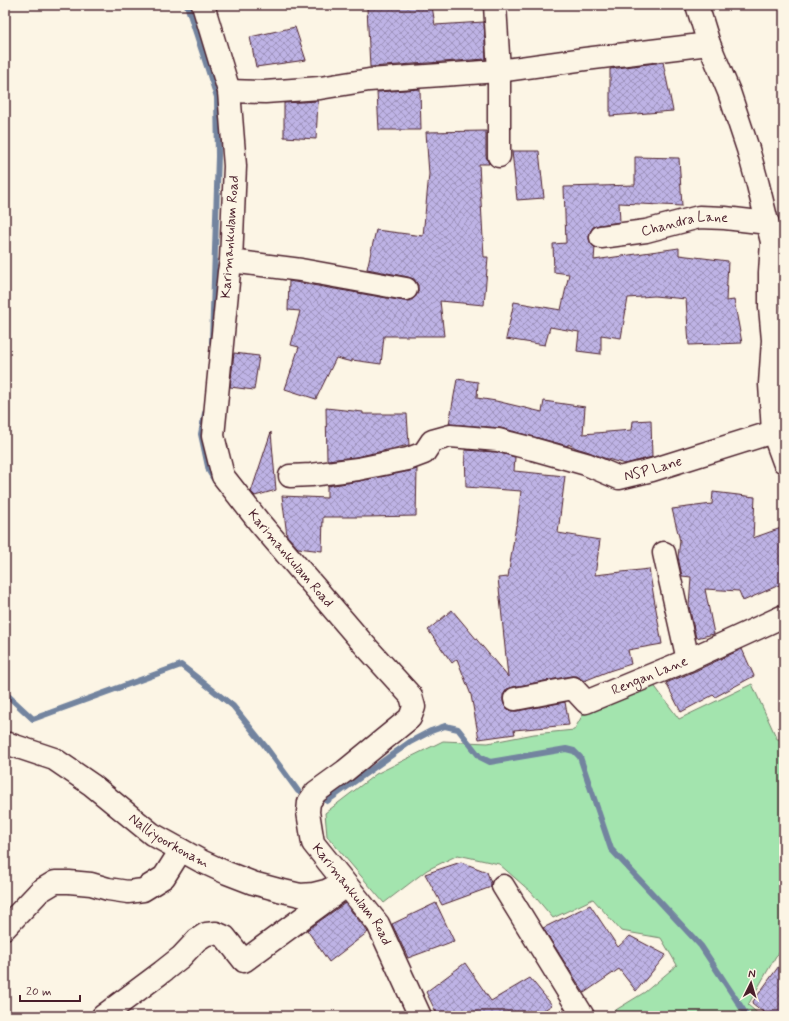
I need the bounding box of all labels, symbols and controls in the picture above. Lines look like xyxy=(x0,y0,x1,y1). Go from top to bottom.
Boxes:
street label: Karimankulam Road xyxy=(217,175,243,299)
street label: Chandra Lane xyxy=(639,208,728,241)
street label: NSP Lane xyxy=(622,452,684,485)
street label: Karimankulam Road xyxy=(244,506,337,611)
street label: Rengan Lane xyxy=(609,652,691,700)
street label: Nalliyoorkonam xyxy=(125,810,212,872)
street label: Karimankulam Road xyxy=(308,840,396,948)
north arrow xyxy=(731,963,771,1003)
text: N xyxy=(748,967,756,981)
scale bar xyxy=(20,977,80,1003)
text: 20 m xyxy=(26,984,52,1000)

